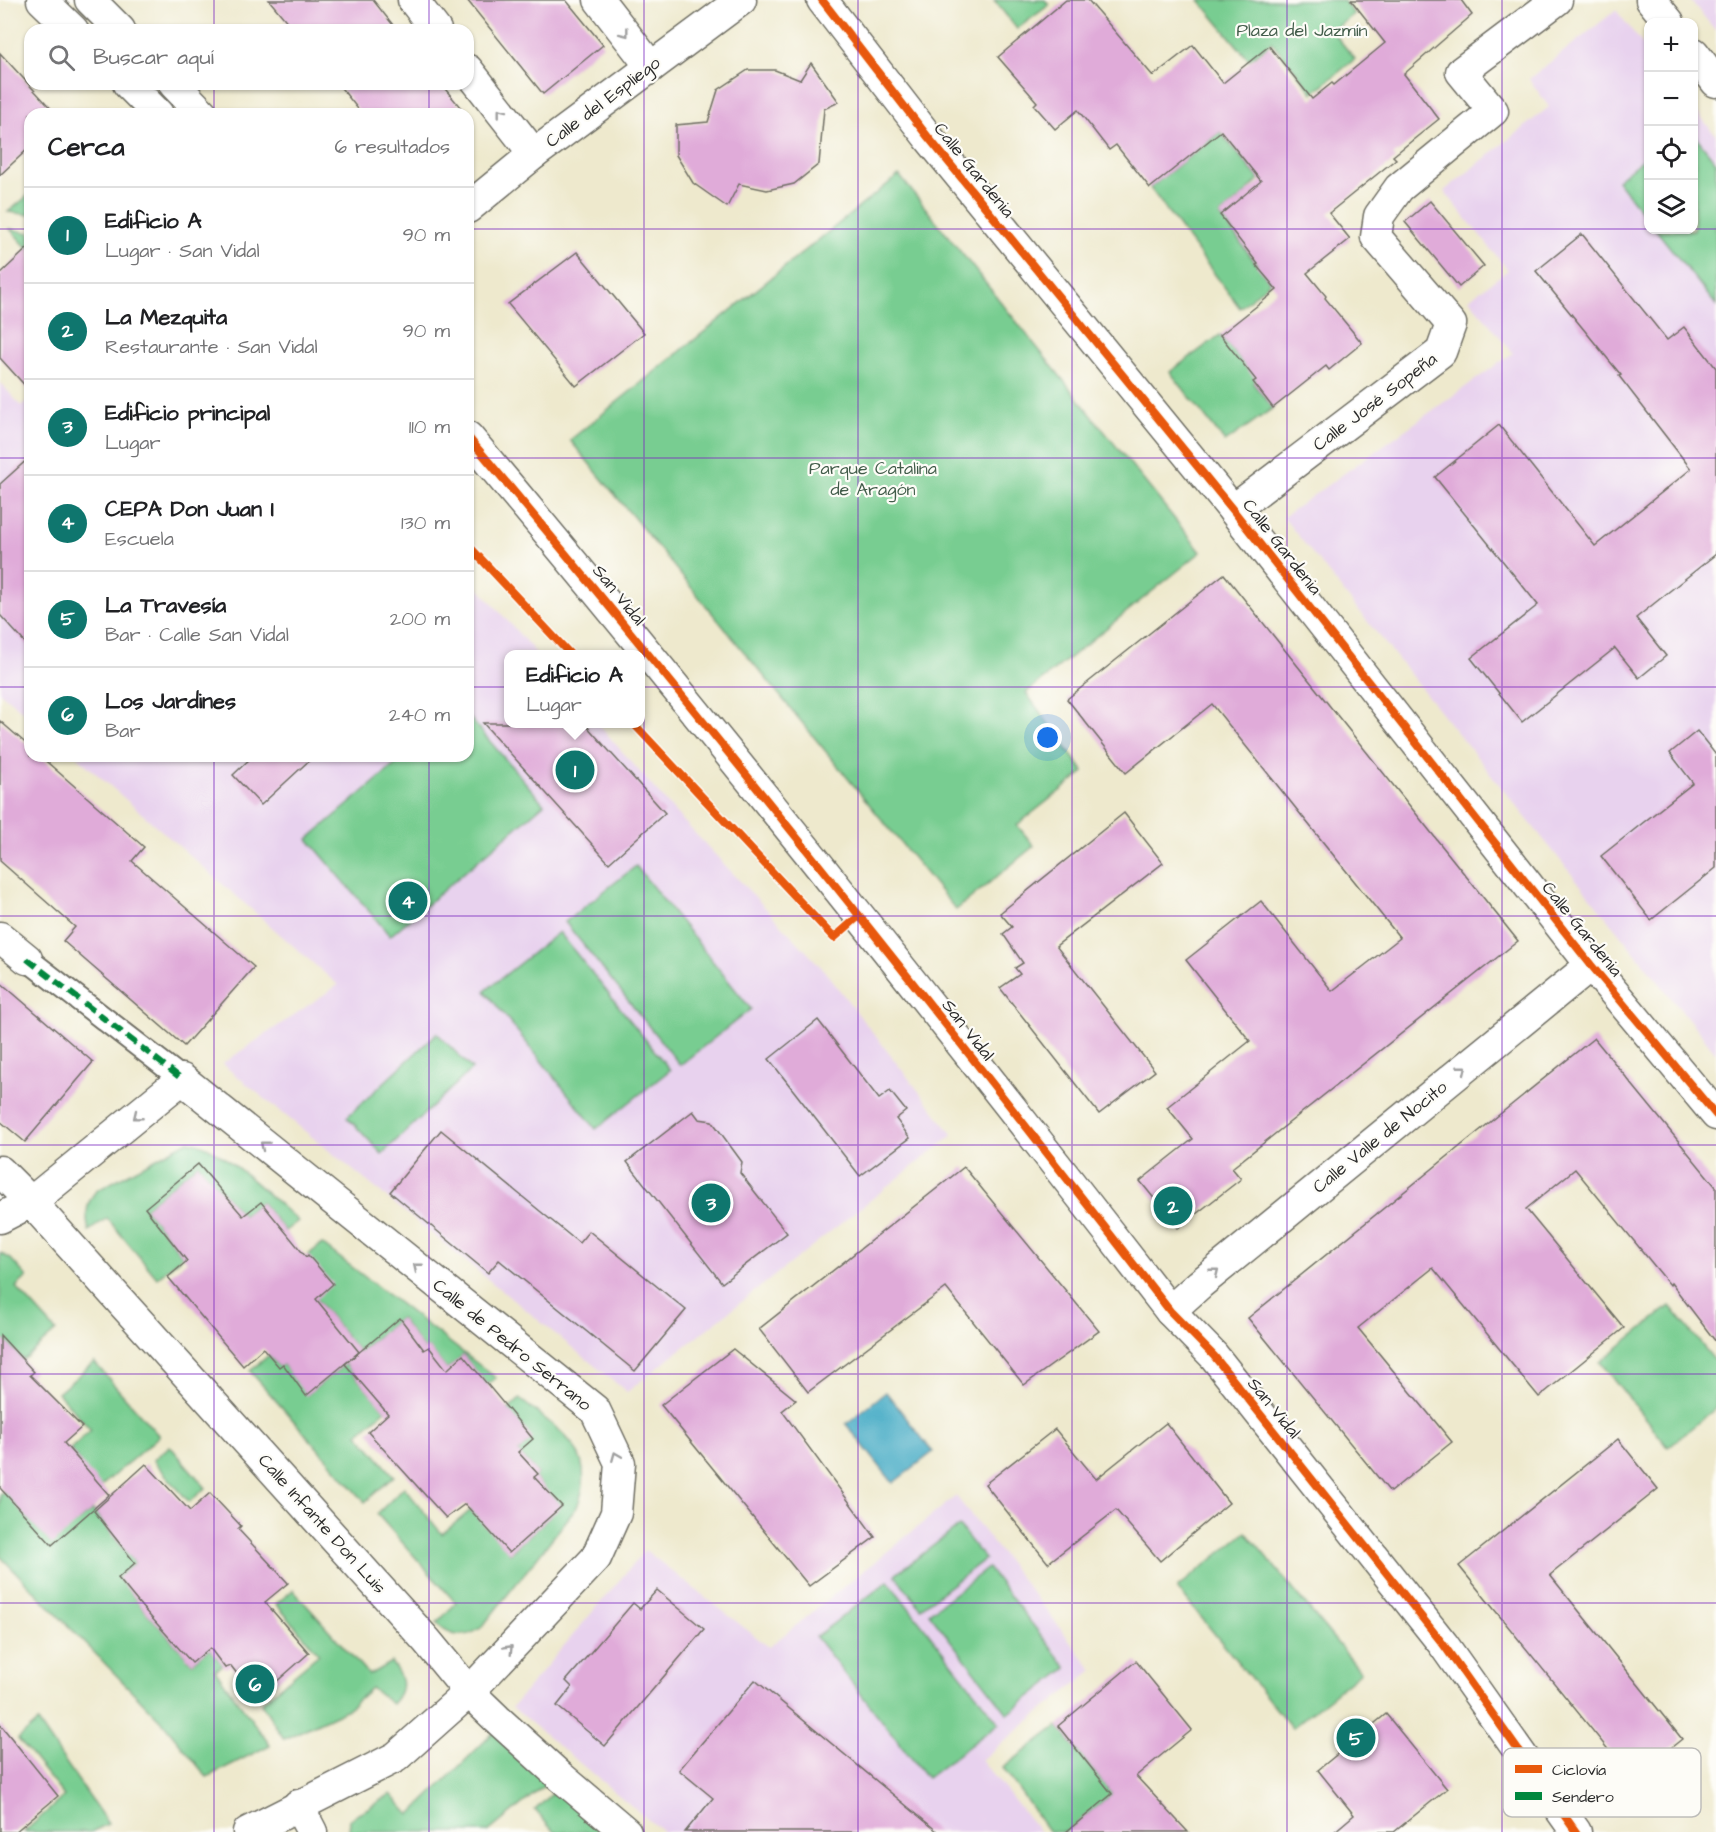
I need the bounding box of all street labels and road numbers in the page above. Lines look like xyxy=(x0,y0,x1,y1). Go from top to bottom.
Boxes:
street label: Calle del Espliego xyxy=(540,51,666,154)
street label: Calle Gardenia xyxy=(928,117,1020,223)
street label: Calle José Sopeña xyxy=(1308,347,1442,457)
street label: Calle Gardenia xyxy=(1236,494,1328,600)
street label: San Vidal xyxy=(587,559,652,631)
street label: Calle Gardenia xyxy=(1536,876,1628,982)
street label: San Vidal xyxy=(936,994,1000,1066)
street label: Calle Valle de Nocito xyxy=(1307,1075,1453,1199)
street label: Calle de Pedro Serrano xyxy=(427,1273,597,1417)
street label: San Vidal xyxy=(1242,1372,1307,1444)
street label: Calle Infante Don Luis xyxy=(252,1449,392,1599)

